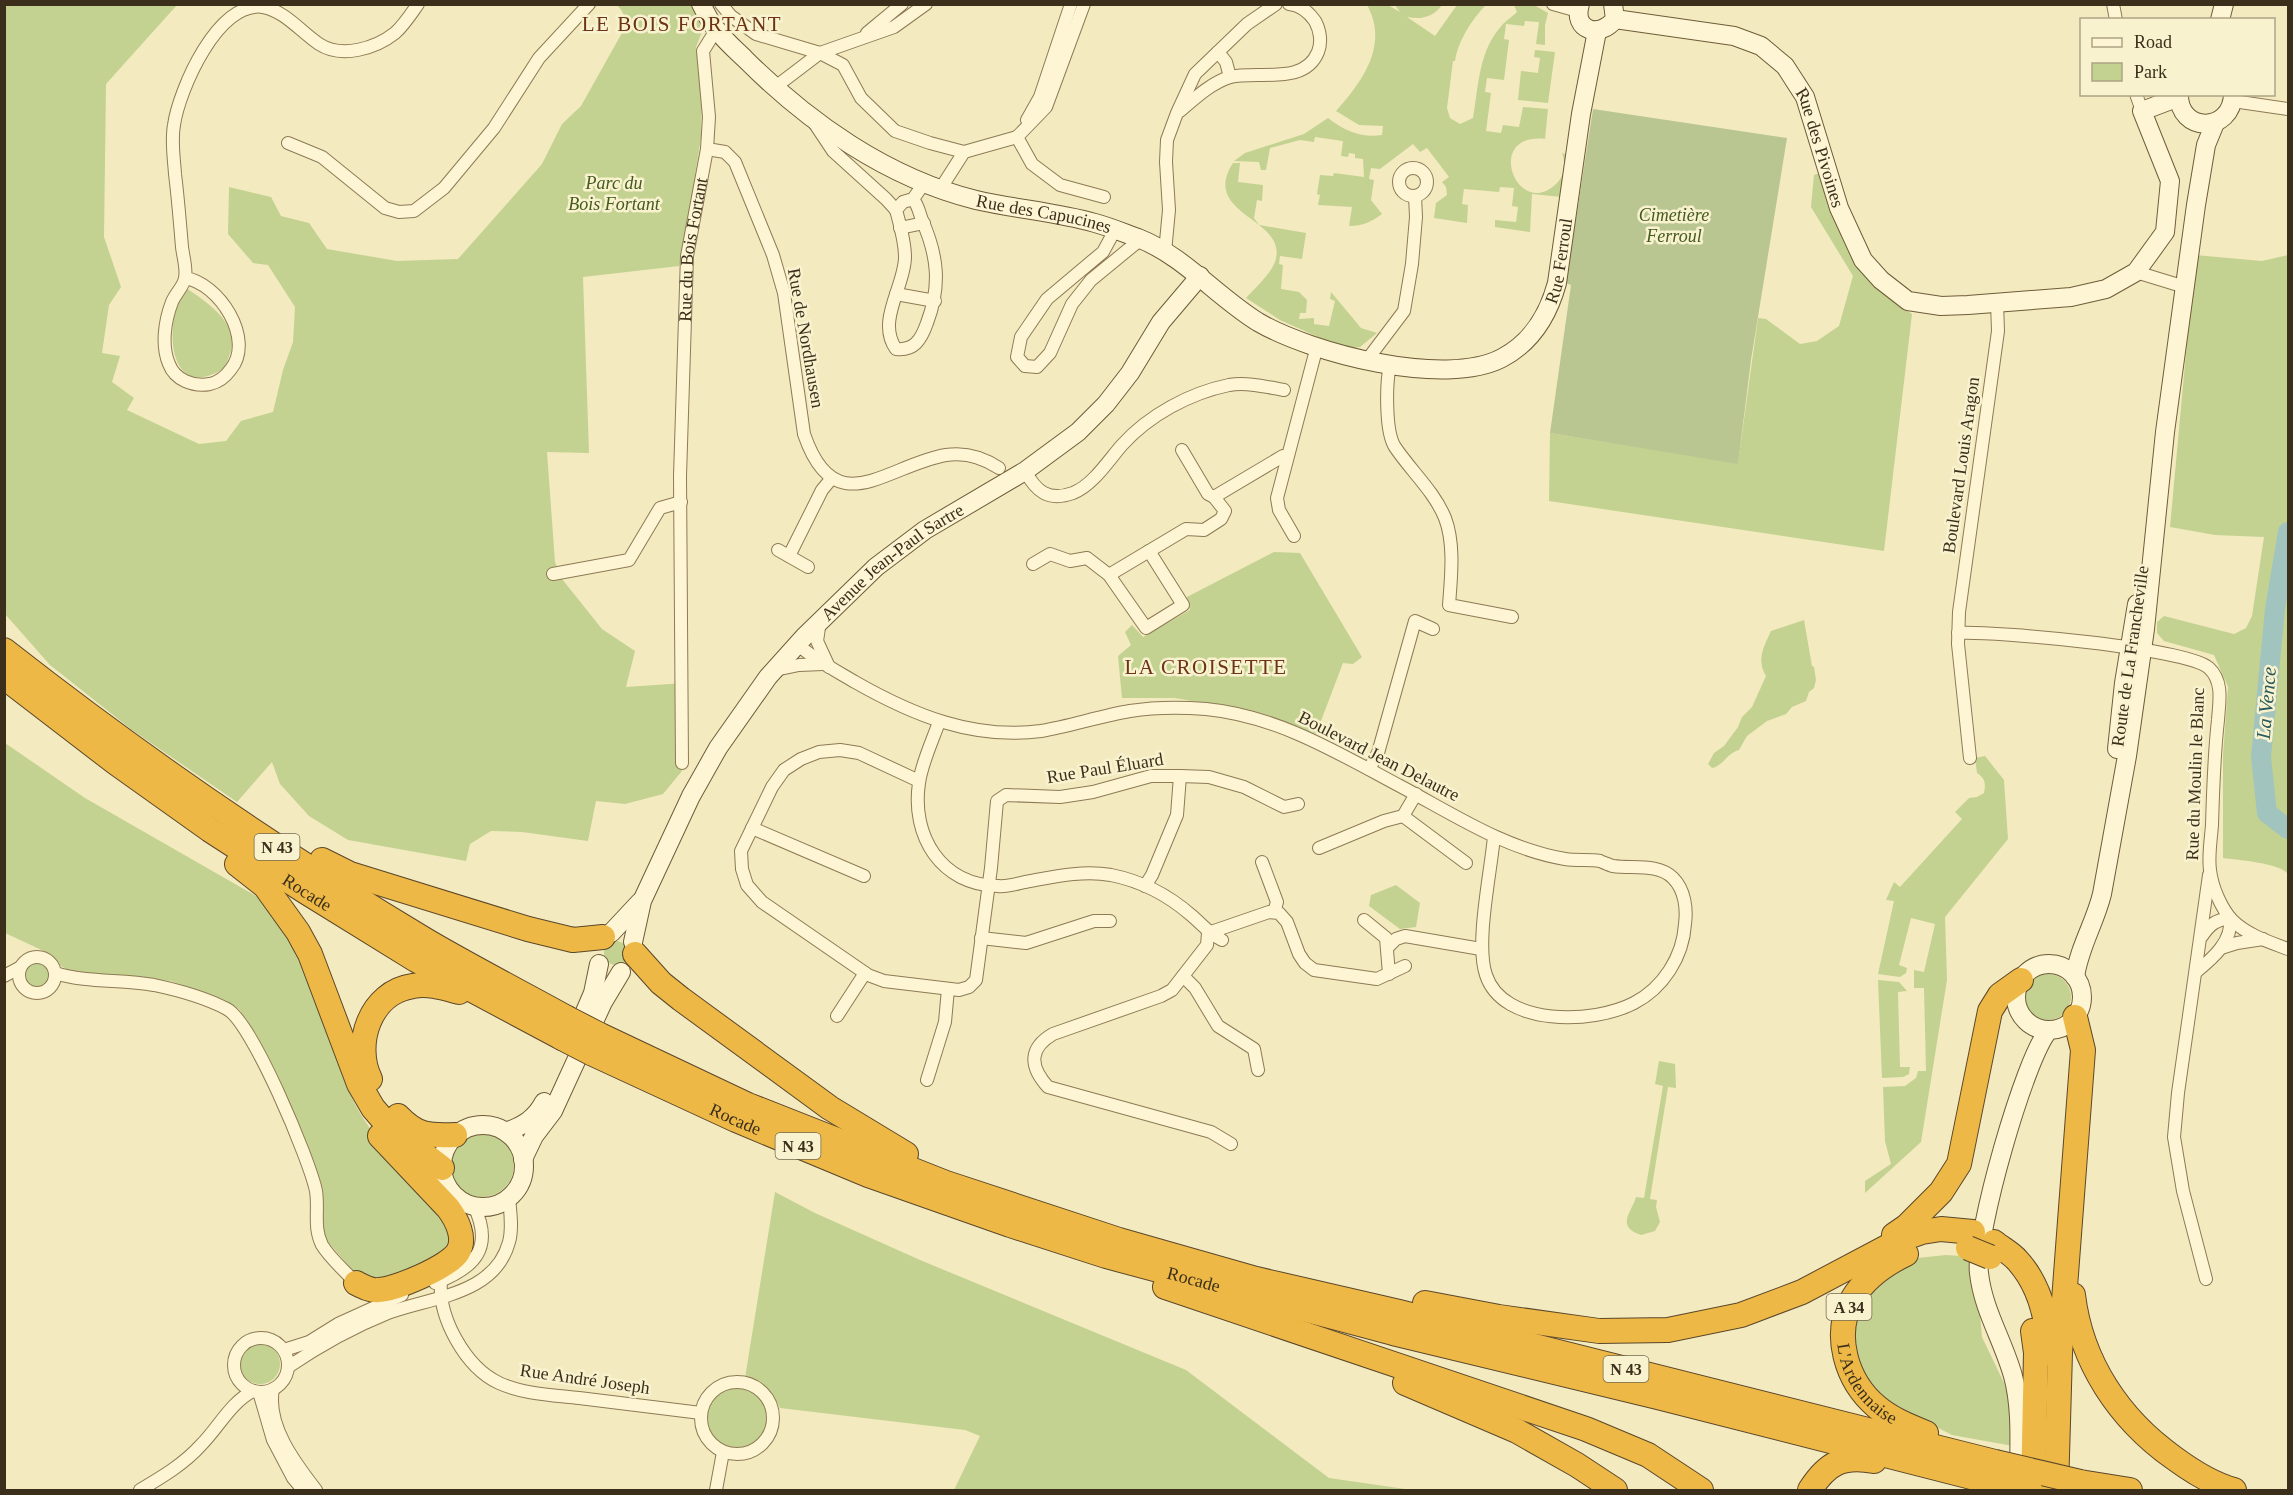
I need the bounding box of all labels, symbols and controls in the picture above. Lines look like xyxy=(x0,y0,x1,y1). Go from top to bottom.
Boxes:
district label: LE BOIS FORTANT xyxy=(582,12,782,36)
legend xyxy=(2080,18,2275,96)
text: Road xyxy=(2134,32,2172,52)
text: Park xyxy=(2134,62,2167,82)
street label: Rue des Pivoines xyxy=(1792,84,1848,210)
park label: Parc du Bois Fortant xyxy=(568,173,661,214)
street label: Rue du Bois Fortant xyxy=(675,176,711,322)
street label: Rue des Capucines xyxy=(974,190,1114,237)
park label: Cimetière Ferroul xyxy=(1639,205,1709,246)
street label: Rue Ferroul xyxy=(1541,217,1576,306)
street label: Rue de Nordhausen xyxy=(784,266,828,410)
street label: Boulevard Louis Aragon xyxy=(1939,375,1983,555)
street label: Avenue Jean-Paul Sartre xyxy=(817,500,967,625)
street label: Route de La Francheville xyxy=(2107,564,2153,748)
district label: LA CROISETTE xyxy=(1124,655,1288,679)
water label: La Vence xyxy=(2252,666,2280,741)
street label: Rue du Moulin le Blanc xyxy=(2182,687,2208,861)
street label: Boulevard Jean Delautre xyxy=(1295,707,1463,805)
street label: Rue Paul Éluard xyxy=(1045,748,1165,787)
road number: N 43 xyxy=(254,834,300,860)
street label: Rocade xyxy=(279,870,335,915)
street label: Rocade xyxy=(707,1099,764,1139)
road number: N 43 xyxy=(776,1133,820,1159)
street label: Rocade xyxy=(1165,1263,1222,1296)
road number: A 34 xyxy=(1826,1294,1872,1320)
street label: L'Ardennaise xyxy=(1833,1342,1901,1428)
road number: N 43 xyxy=(1604,1356,1648,1382)
street label: Rue André Joseph xyxy=(519,1360,651,1398)

